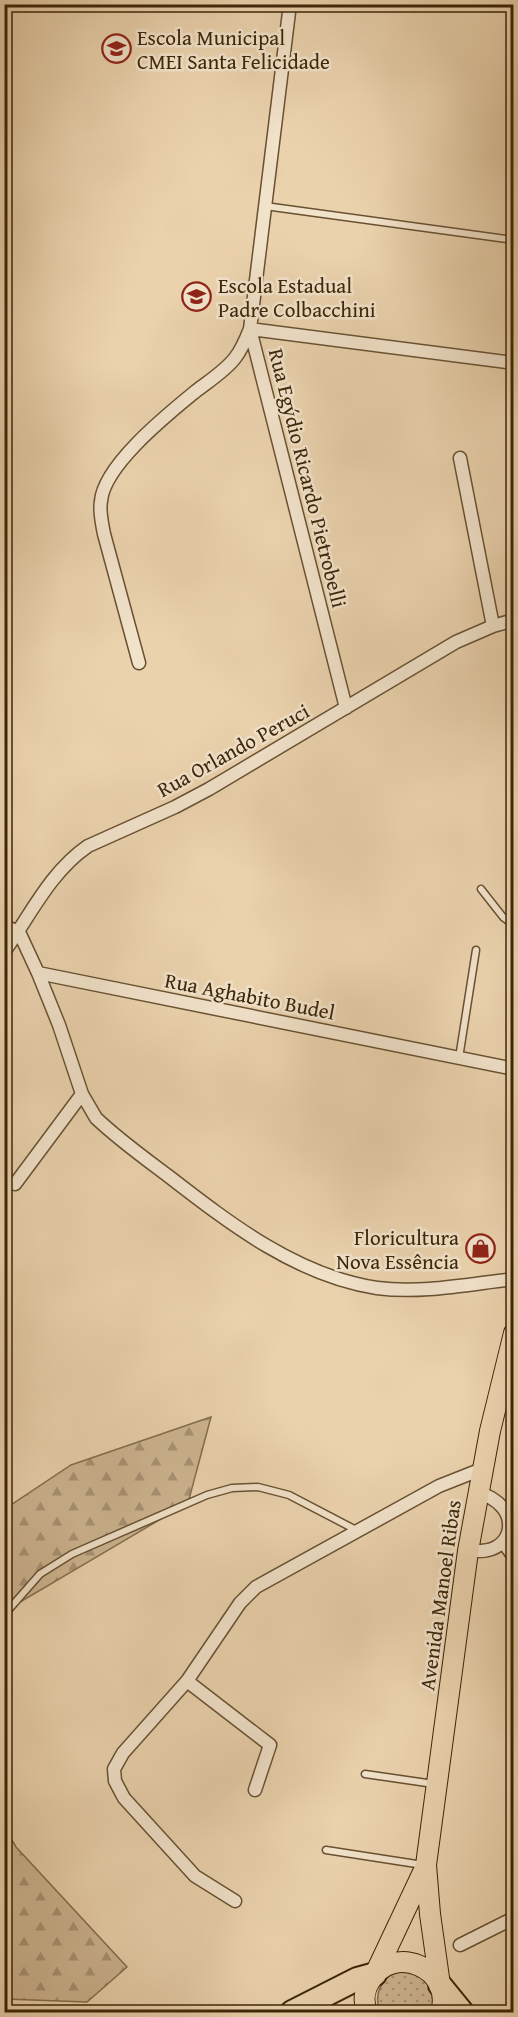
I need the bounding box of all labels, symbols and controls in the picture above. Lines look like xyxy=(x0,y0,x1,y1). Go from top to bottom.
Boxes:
place label: Escola Municipal CMEI Santa Felicidade xyxy=(137,22,330,77)
school or university icon: Escola Municipal CMEI Santa Felicidade xyxy=(100,33,132,65)
place label: Escola Estadual Padre Colbacchini xyxy=(218,270,376,325)
school or university icon: Escola Estadual Padre Colbacchini xyxy=(181,281,213,313)
street label: Rua Egýdio Ricardo Pietrobelli xyxy=(261,345,355,611)
street label: Rua Orlando Peruci xyxy=(151,695,315,805)
street label: Rua Aghabito Budel xyxy=(162,964,338,1028)
place label: Floricultura Nova Essência xyxy=(336,1222,459,1277)
shop icon: Floricultura Nova Essência xyxy=(464,1233,496,1265)
street label: Avenida Manoel Ribas xyxy=(411,1498,469,1692)

